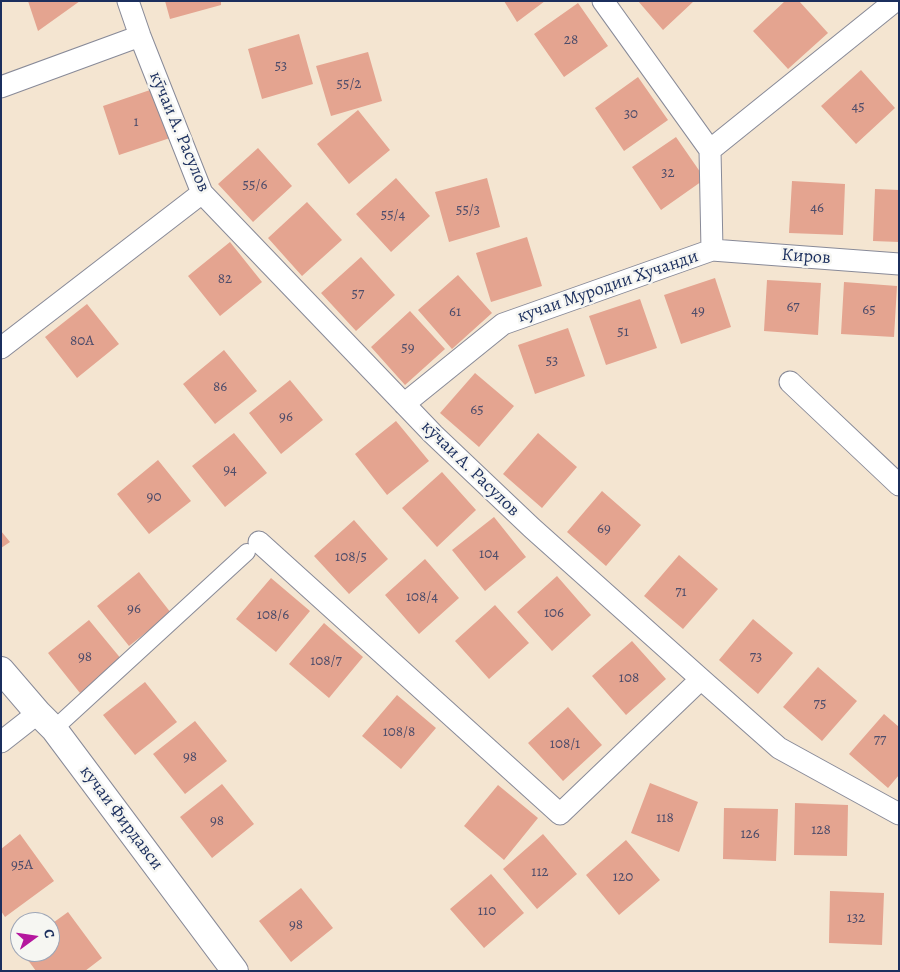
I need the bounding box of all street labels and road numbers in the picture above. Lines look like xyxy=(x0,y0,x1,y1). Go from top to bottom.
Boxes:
street label: кӯчаи А. Расулов xyxy=(144,69,214,195)
street label: Киров xyxy=(781,245,831,269)
street label: кучаи Муродии Хучанди xyxy=(515,246,701,328)
street label: кӯчаи А. Расулов xyxy=(416,417,524,521)
street label: кучаи Фирдавси xyxy=(75,761,167,875)

